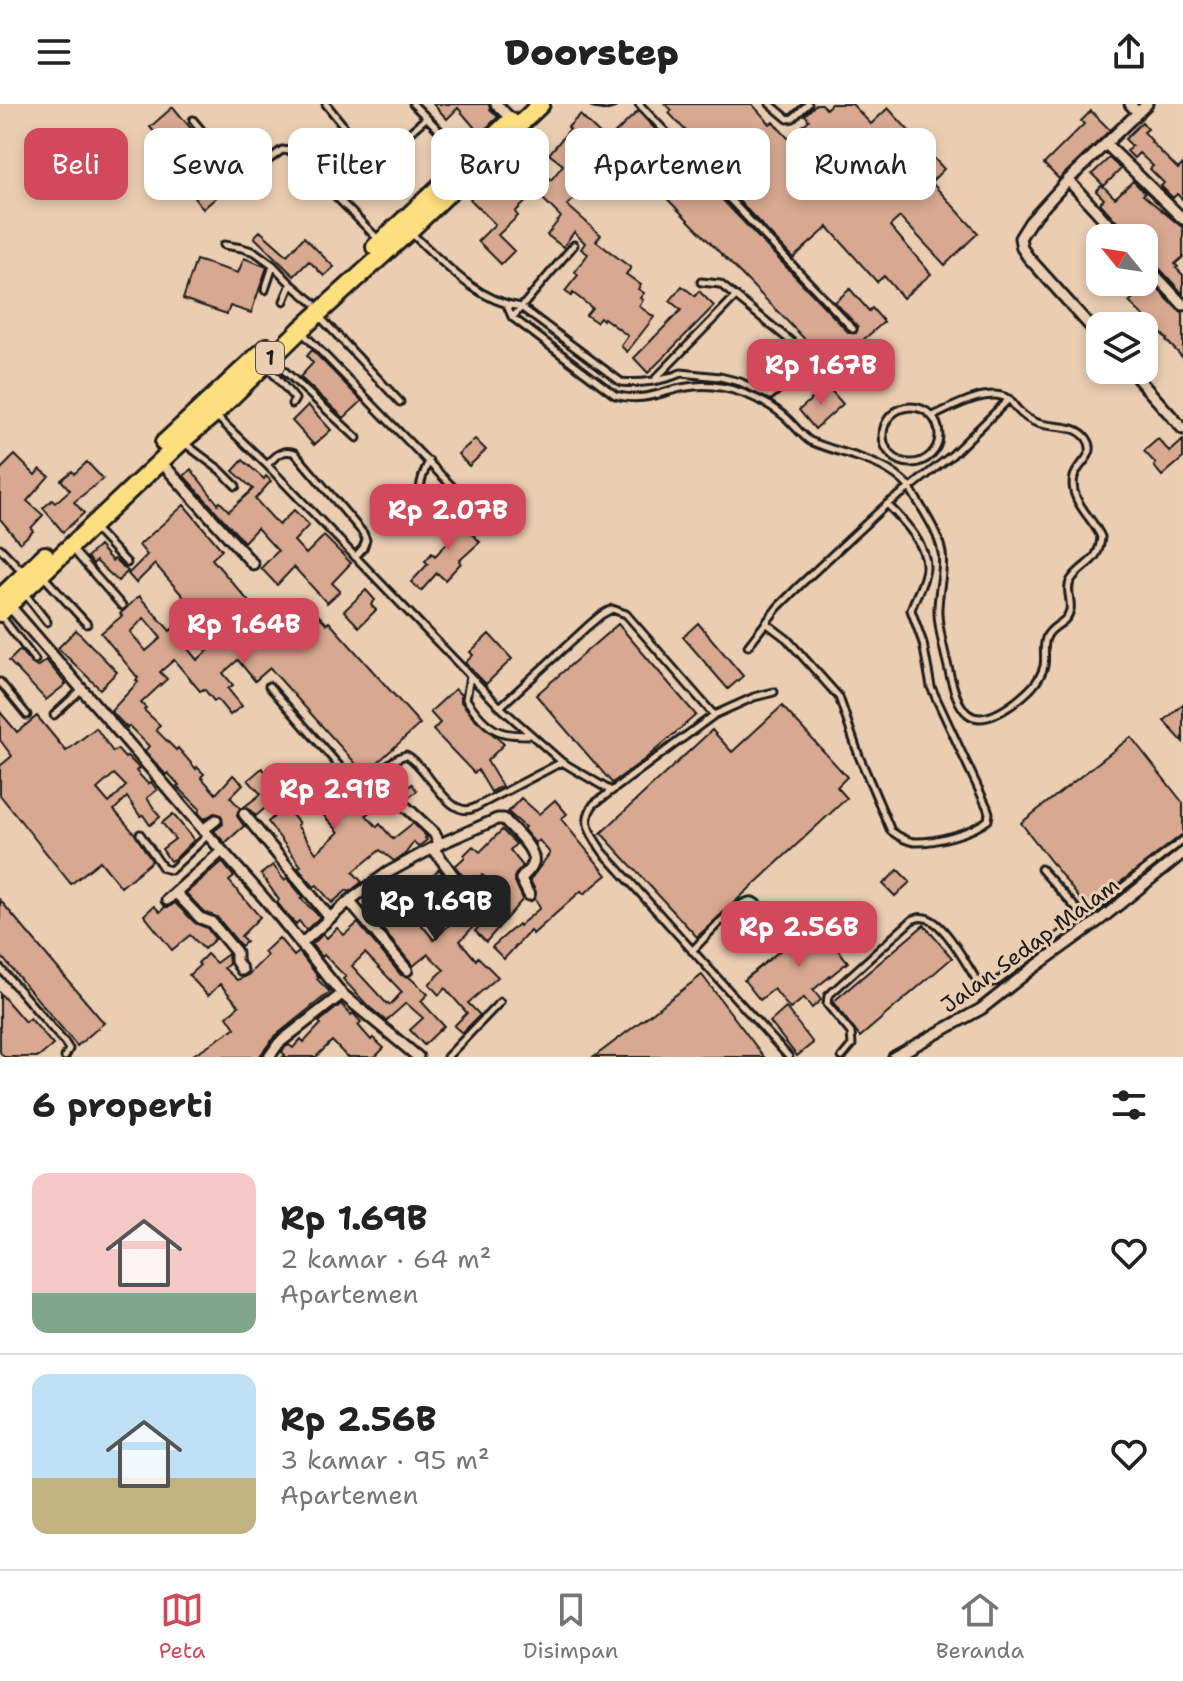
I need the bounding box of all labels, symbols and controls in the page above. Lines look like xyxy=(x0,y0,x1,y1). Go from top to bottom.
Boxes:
text: Doorstep xyxy=(504,28,679,77)
icon: menu xyxy=(32,30,76,74)
icon: share xyxy=(1107,30,1151,74)
chip: Beli xyxy=(24,128,128,200)
chip: Sewa xyxy=(144,128,272,200)
chip: Filter xyxy=(288,128,415,200)
chip: Baru xyxy=(431,128,549,200)
chip: Apartemen xyxy=(565,128,770,200)
chip: Rumah xyxy=(786,128,936,200)
north arrow xyxy=(1086,224,1158,296)
map controls xyxy=(1086,224,1158,384)
button: layers xyxy=(1086,312,1158,384)
pin: Rp 1.67B xyxy=(738,339,904,407)
road number: 1 xyxy=(256,342,284,374)
text: Rp 1.67B xyxy=(765,347,877,382)
pin: Rp 2.07B xyxy=(365,484,531,552)
text: Rp 2.07B xyxy=(388,492,508,527)
pin: Rp 1.64B xyxy=(161,598,327,666)
text: Rp 1.64B xyxy=(187,606,301,641)
pin: Rp 2.91B xyxy=(252,763,418,831)
text: Rp 2.91B xyxy=(279,771,391,806)
street label: Jalan Sedap Malam xyxy=(935,871,1125,1019)
pin: Rp 1.69B xyxy=(353,875,519,943)
text: Rp 1.69B xyxy=(380,883,492,918)
pin: Rp 2.56B xyxy=(716,901,882,969)
text: Rp 2.56B xyxy=(739,909,859,944)
text: 6 properti xyxy=(32,1082,213,1128)
icon: filters xyxy=(1107,1083,1151,1127)
text: Rp 1.69B xyxy=(280,1195,428,1241)
icon: home xyxy=(96,1205,192,1301)
icon: heart xyxy=(1107,1231,1151,1275)
text: 2 kamar · 64 m² xyxy=(280,1241,492,1276)
text: Apartemen xyxy=(280,1276,419,1311)
text: Rp 2.56B xyxy=(280,1396,437,1442)
icon: home xyxy=(96,1406,192,1502)
icon: heart xyxy=(1107,1432,1151,1476)
text: 3 kamar · 95 m² xyxy=(280,1442,490,1477)
text: Apartemen xyxy=(280,1477,419,1512)
tab: Peta xyxy=(159,1588,206,1665)
tab: Disimpan xyxy=(523,1588,618,1665)
tab: Beranda xyxy=(936,1588,1024,1665)

